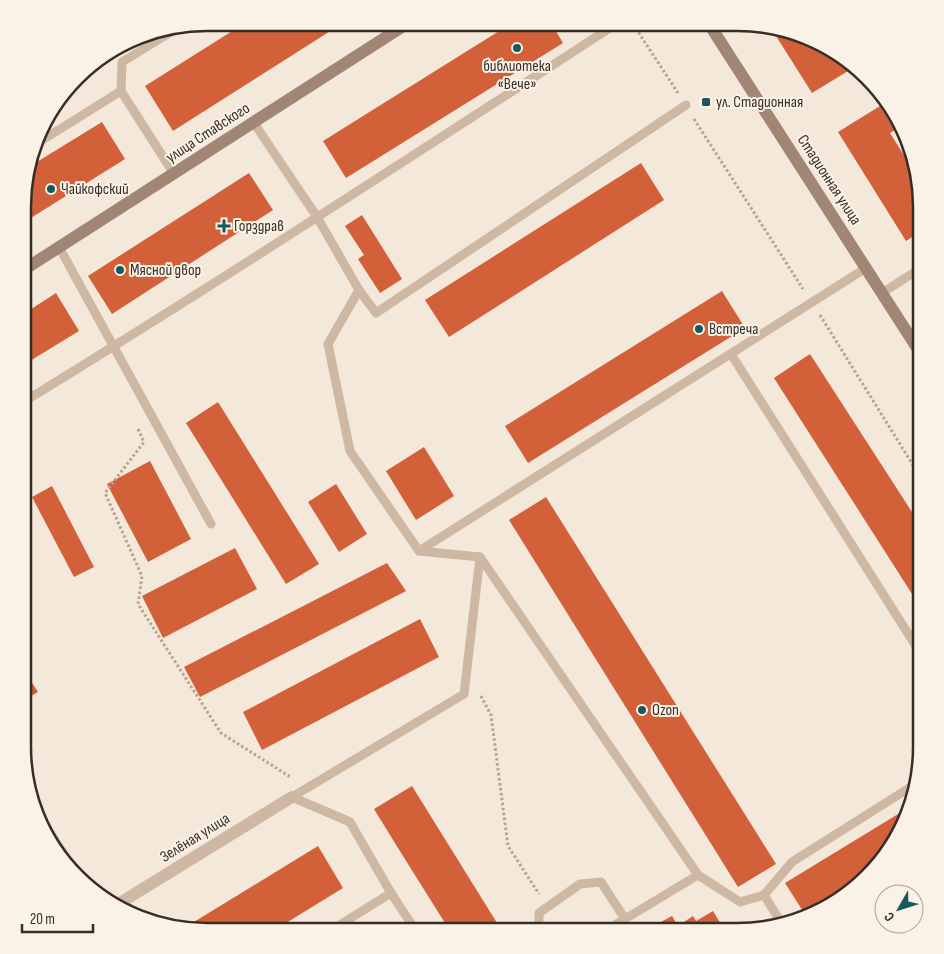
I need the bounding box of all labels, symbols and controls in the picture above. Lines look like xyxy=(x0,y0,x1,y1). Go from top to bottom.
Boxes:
marker: библиотека «Вече» xyxy=(511,42,523,54)
place label: библиотека «Вече» xyxy=(483,57,551,94)
place label: ул. Стадионная xyxy=(716,93,803,112)
marker: ул. Стадионная xyxy=(700,96,712,108)
street label: улица Ставского xyxy=(163,99,253,167)
street label: Стадионная улица xyxy=(793,131,865,229)
place label: Чайкофский xyxy=(61,180,129,199)
marker: Чайкофский xyxy=(45,183,57,195)
place label: Горздрав xyxy=(234,217,284,236)
marker: Горздрав xyxy=(218,220,230,232)
place label: Мясной двор xyxy=(130,261,201,280)
marker: Мясной двор xyxy=(114,264,126,276)
place label: Встреча xyxy=(709,320,758,339)
marker: Встреча xyxy=(693,323,705,335)
place label: Ozon xyxy=(652,701,679,720)
marker: Ozon xyxy=(636,704,648,716)
street label: Зелёная улица xyxy=(157,809,233,867)
north arrow xyxy=(874,884,924,934)
scale bar xyxy=(22,902,94,934)
text: С xyxy=(880,909,898,925)
text: 20 m xyxy=(30,910,55,929)

